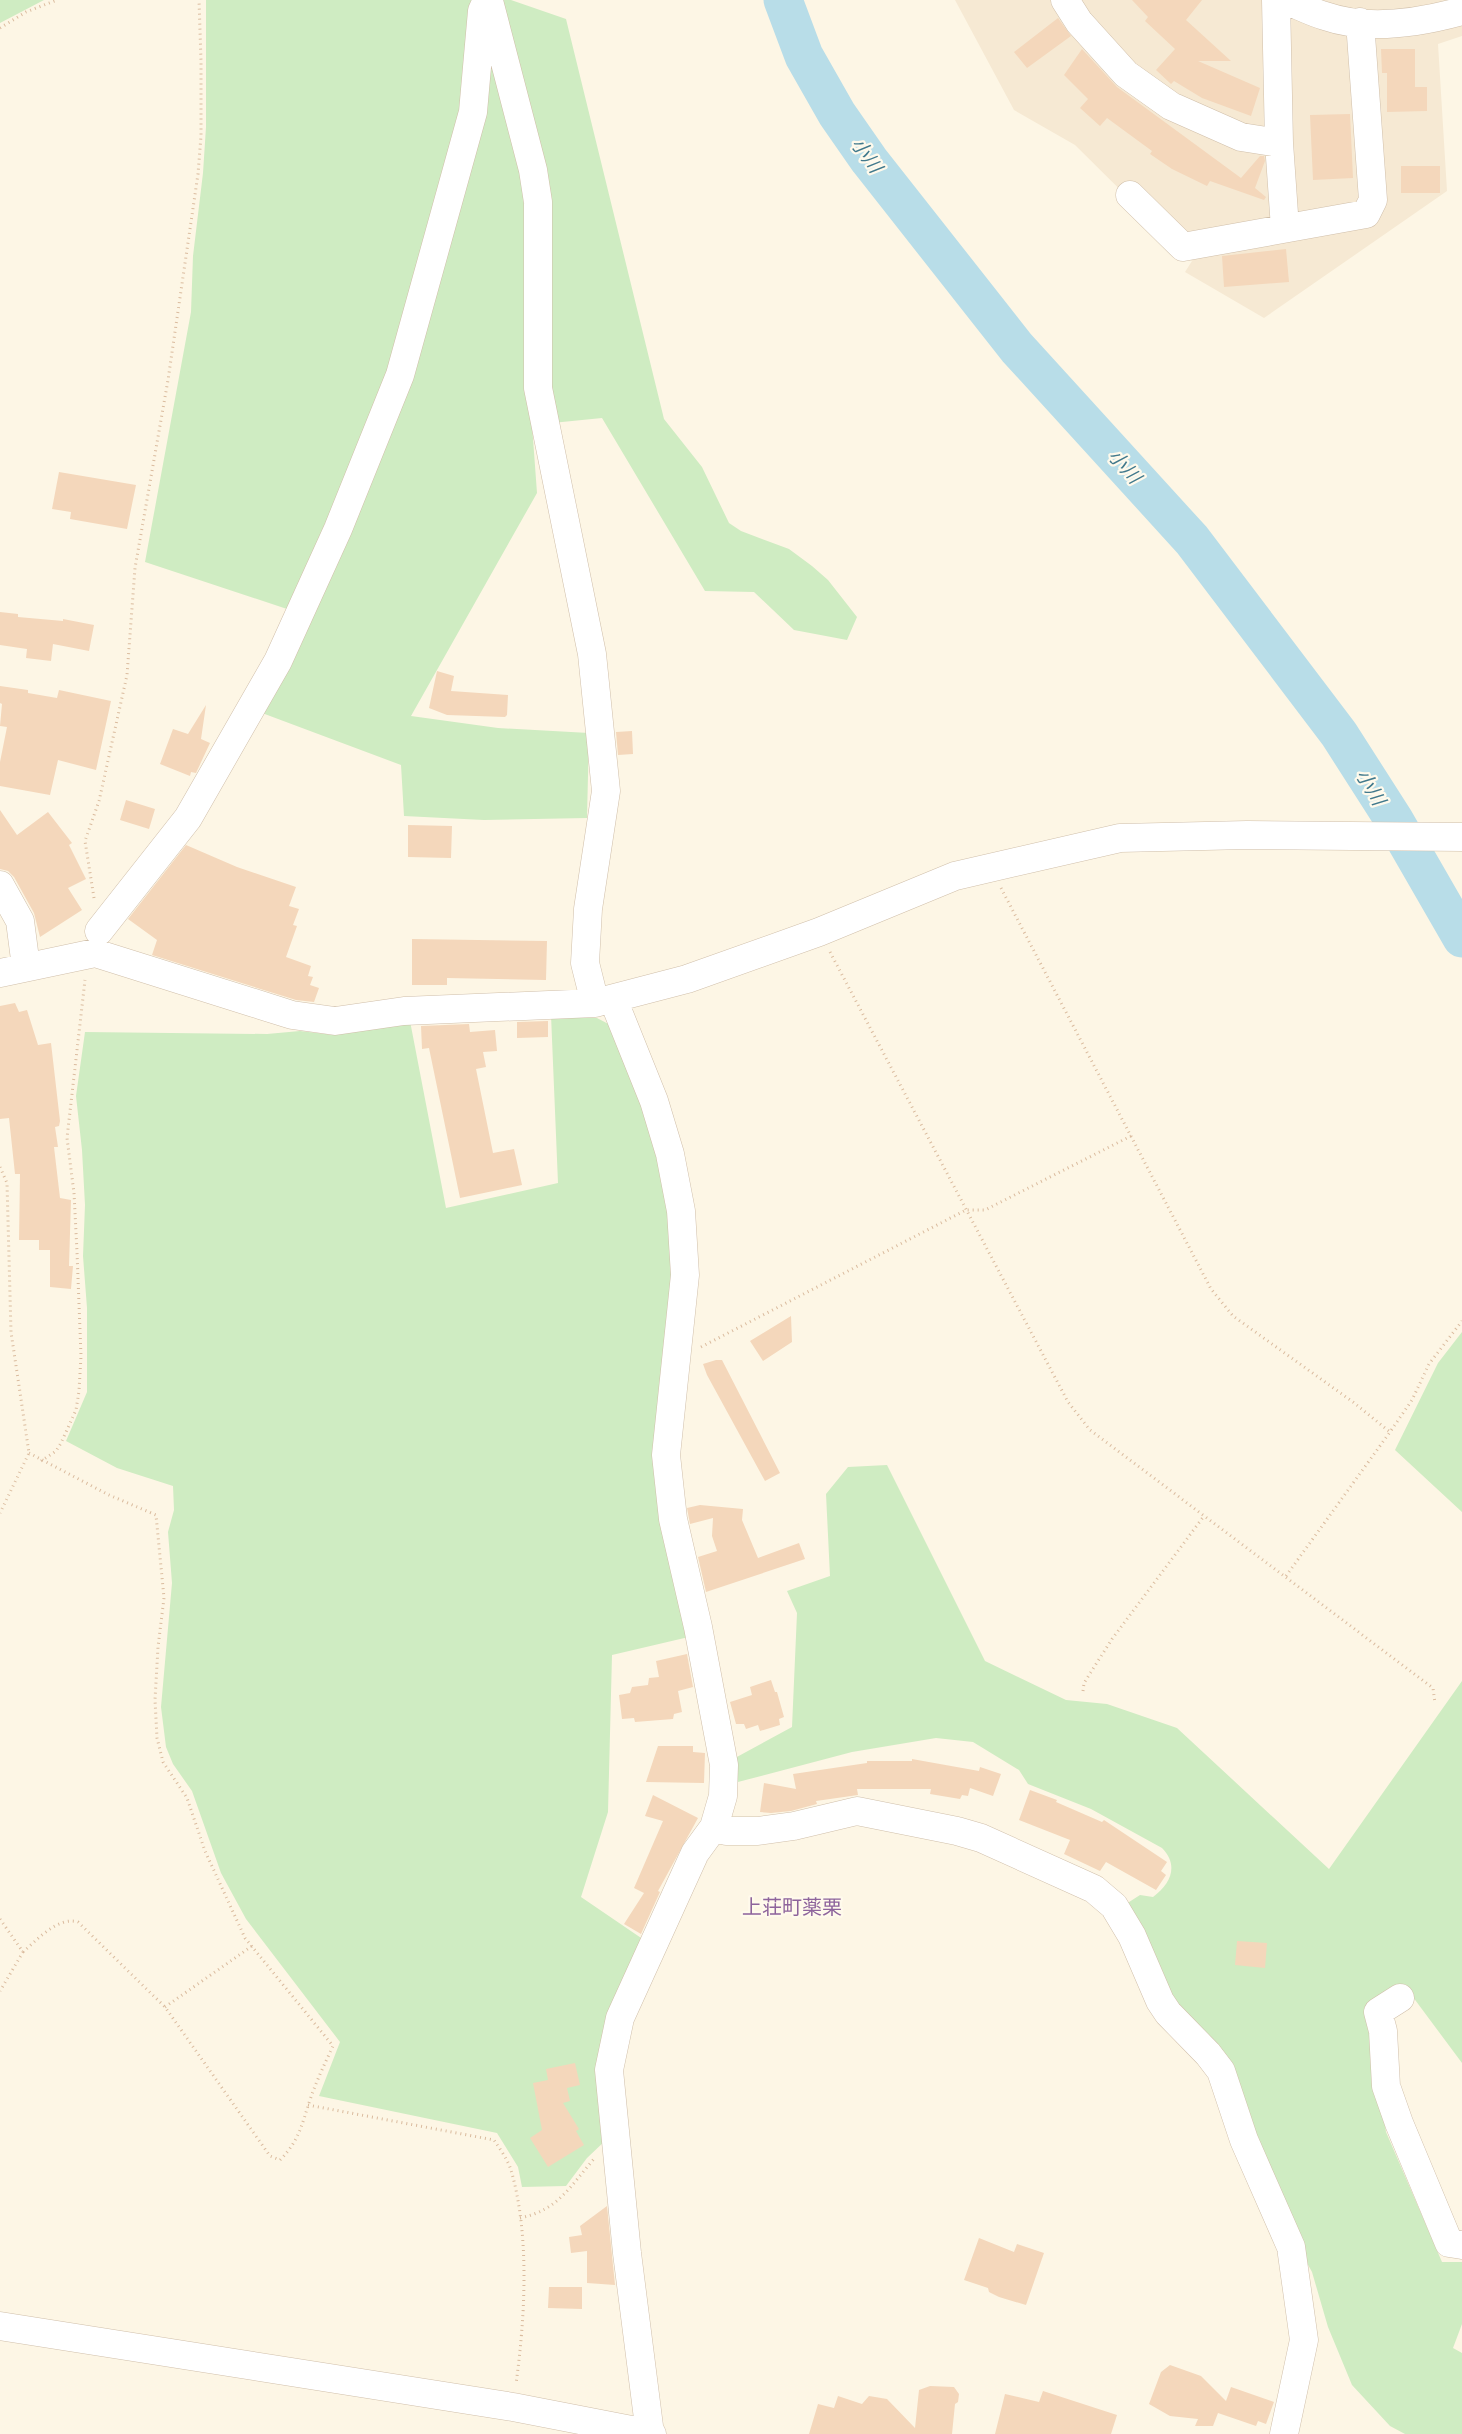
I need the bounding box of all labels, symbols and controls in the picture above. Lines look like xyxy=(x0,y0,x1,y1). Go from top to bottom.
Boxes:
water label: 小川 xyxy=(845,132,890,180)
water label: 小川 xyxy=(1103,443,1149,490)
water label: 小川 xyxy=(1350,764,1393,812)
district label: 上荘町薬栗 xyxy=(742,1893,842,1920)

